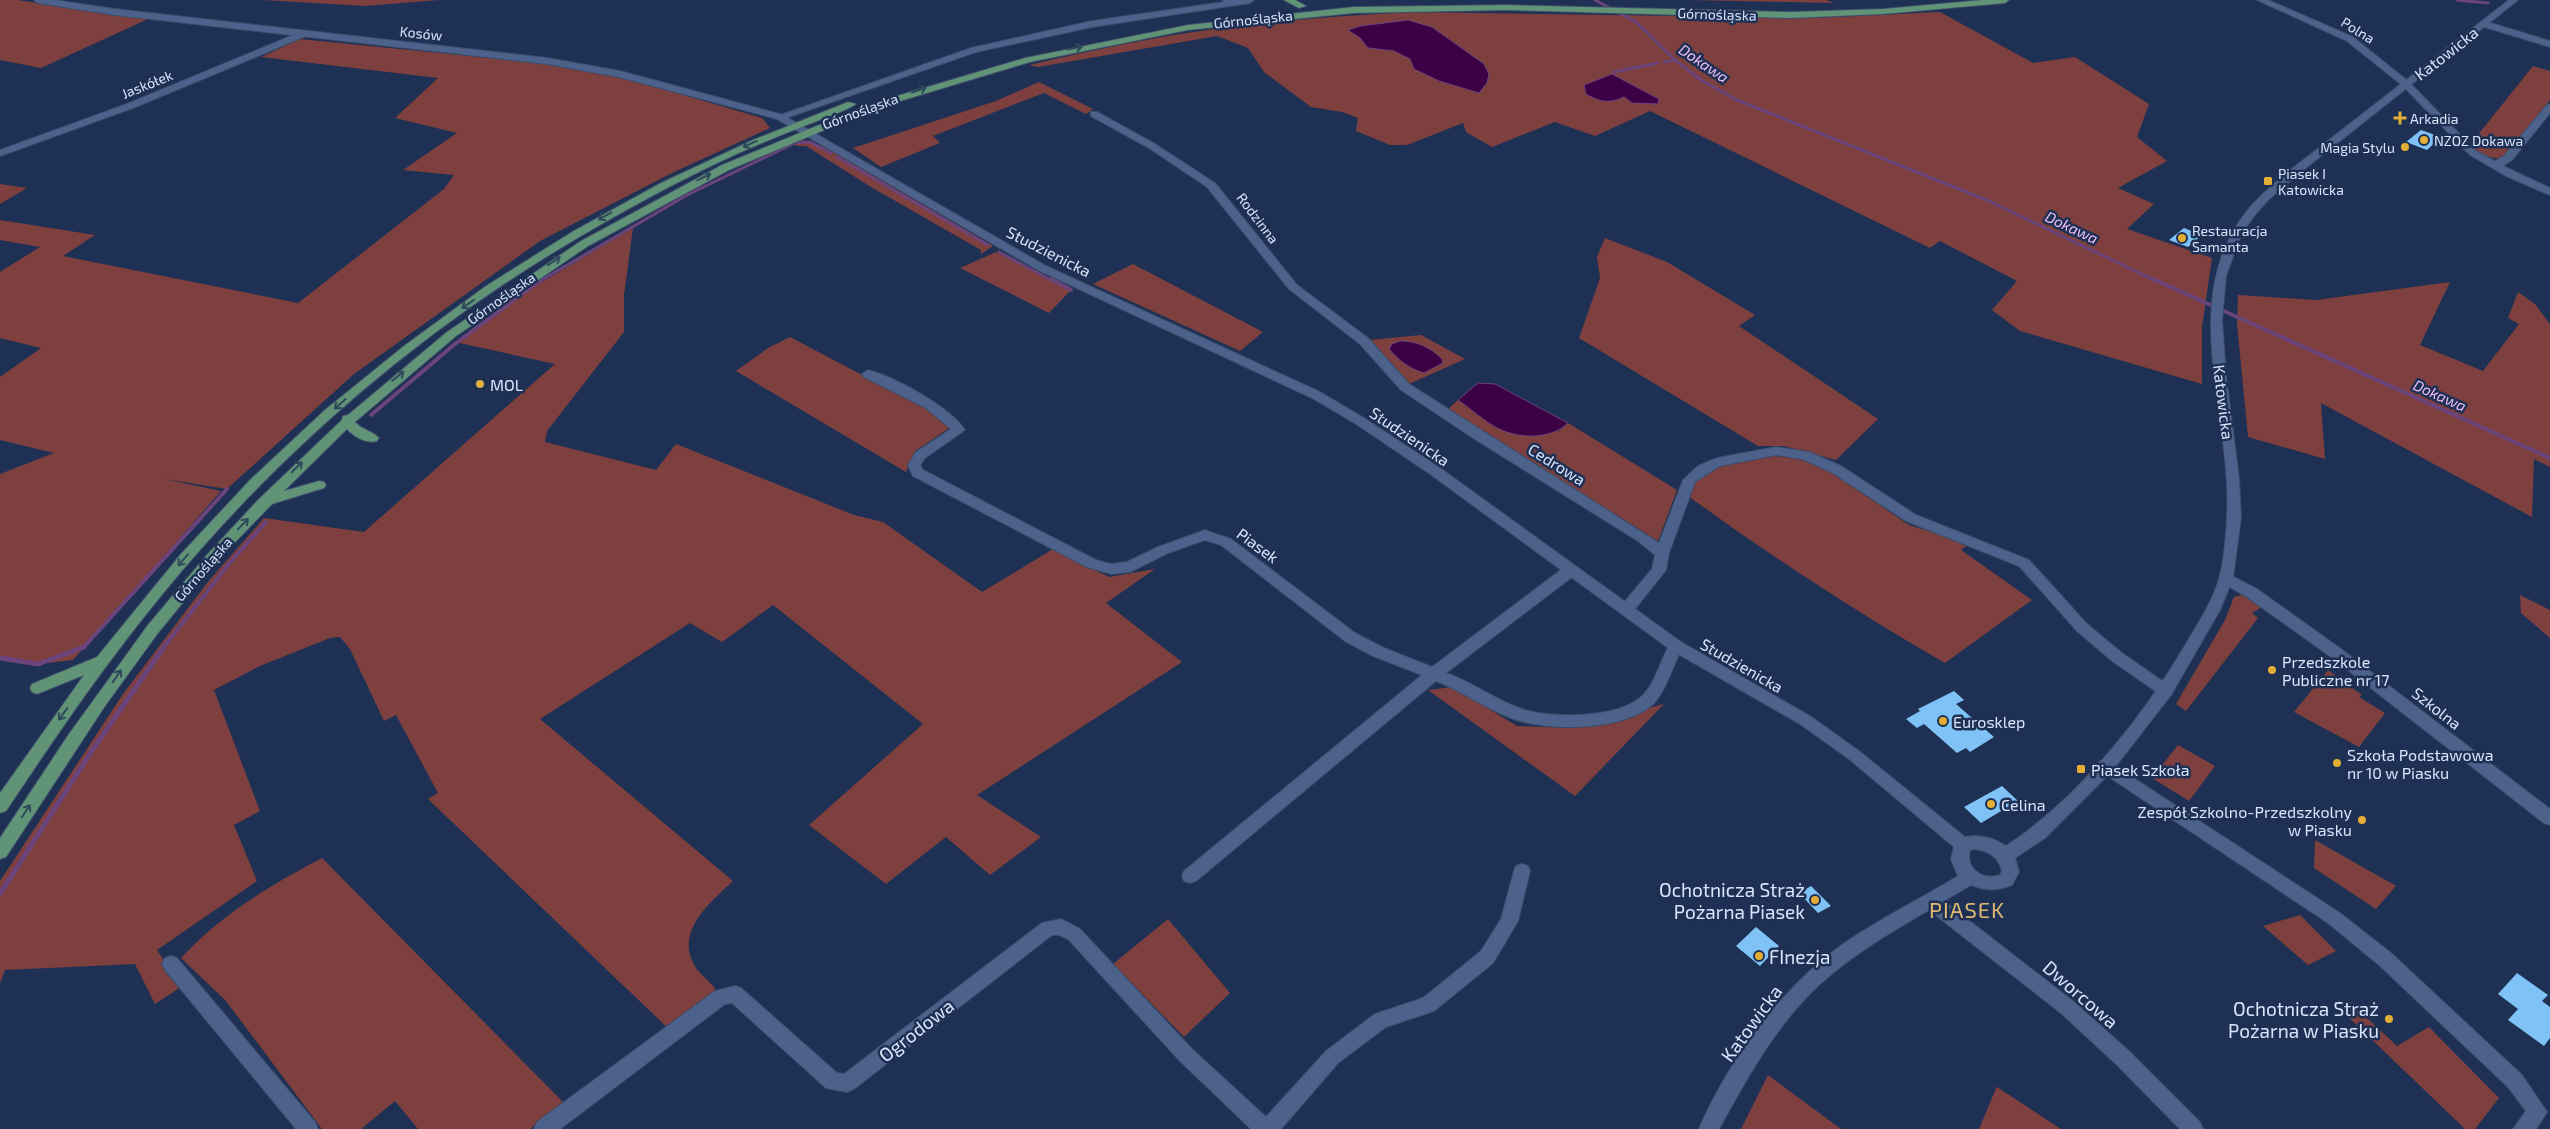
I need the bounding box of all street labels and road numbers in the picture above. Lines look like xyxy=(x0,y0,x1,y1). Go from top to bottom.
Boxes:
street label: Górnośląska xyxy=(1677,4,1757,24)
street label: Górnośląska xyxy=(1213,6,1293,32)
street label: Polna xyxy=(2338,13,2378,47)
street label: Kosów xyxy=(399,22,444,44)
street label: Katowicka xyxy=(2410,22,2482,84)
street label: Jaskółek xyxy=(119,66,175,102)
street label: Górnośląska xyxy=(820,89,900,133)
street label: Rodzinna xyxy=(1233,189,1283,247)
street label: Studzienicka xyxy=(1004,222,1094,280)
street label: Górnośląska xyxy=(464,268,538,328)
street label: Katowicka xyxy=(2210,363,2238,441)
street label: Studzienicka xyxy=(1367,402,1453,470)
street label: Cedrowa xyxy=(1525,439,1589,489)
street label: Piasek xyxy=(1233,523,1283,567)
street label: Górnośląska xyxy=(171,533,235,605)
street label: Studzienicka xyxy=(1697,634,1787,696)
street label: Szkolna xyxy=(2409,683,2465,733)
street label: Dworcowa xyxy=(2039,955,2123,1033)
street label: Katowicka xyxy=(1715,980,1787,1066)
street label: Ogrodowa xyxy=(874,994,958,1066)

